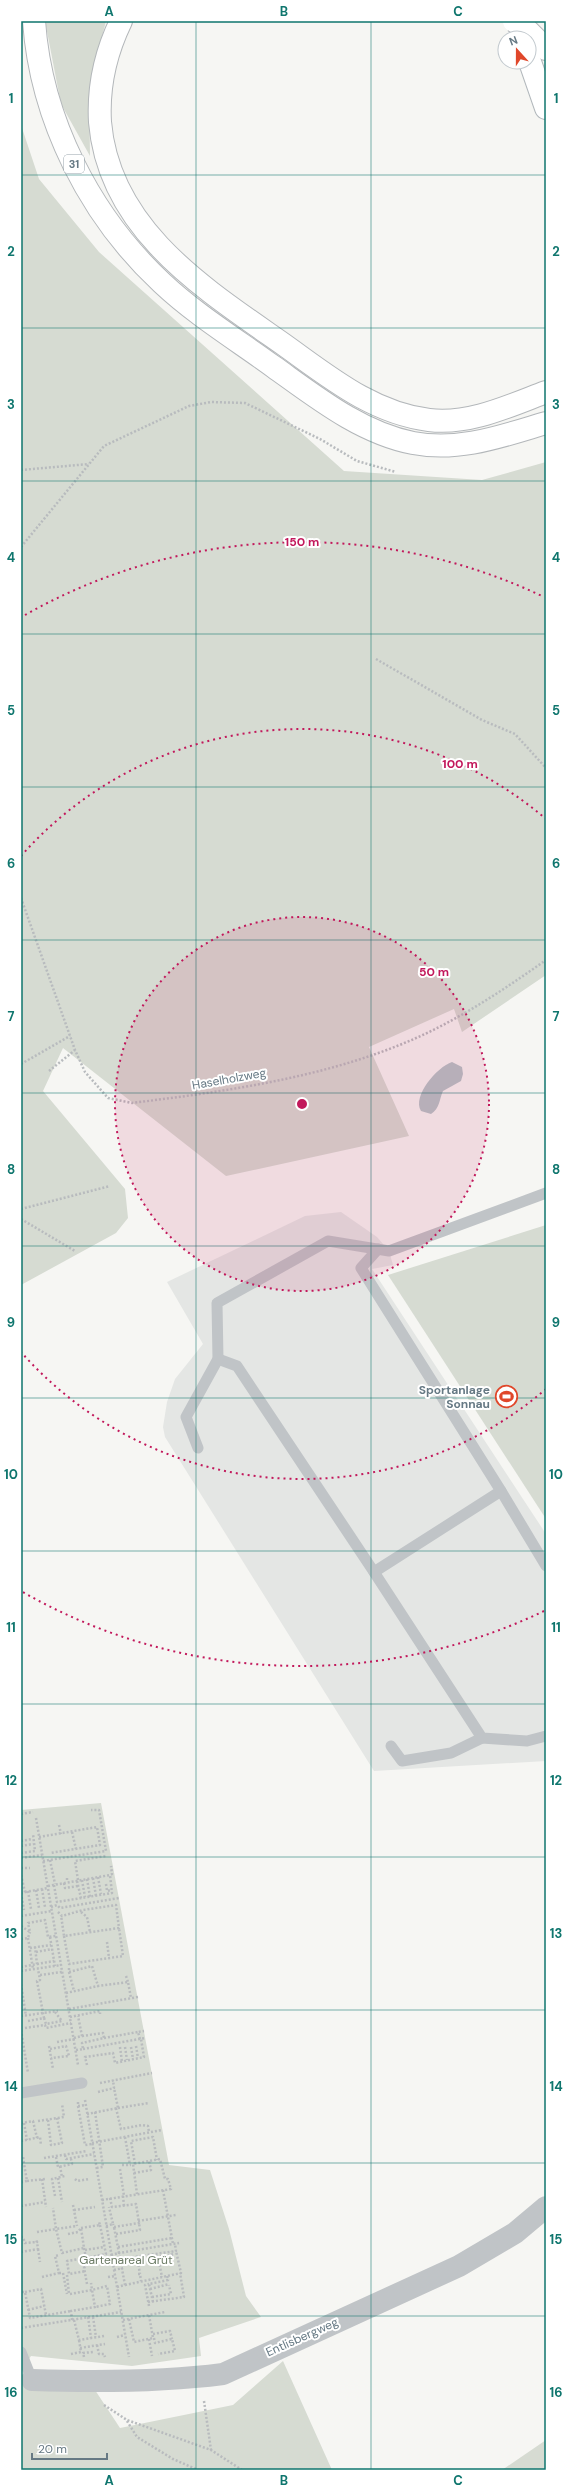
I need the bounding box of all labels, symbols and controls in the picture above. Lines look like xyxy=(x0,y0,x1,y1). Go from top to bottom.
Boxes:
text: A xyxy=(104,3,114,20)
text: B xyxy=(280,3,288,20)
text: C xyxy=(453,3,463,20)
north arrow xyxy=(497,30,537,70)
text: N xyxy=(507,33,520,49)
text: 1 xyxy=(9,90,13,107)
text: 1 xyxy=(554,90,558,107)
road number: 31 xyxy=(64,155,84,173)
text: 2 xyxy=(7,243,15,260)
text: 2 xyxy=(552,243,560,260)
text: 3 xyxy=(7,396,15,413)
text: 3 xyxy=(552,396,560,413)
text: 150 m xyxy=(285,534,319,550)
text: 4 xyxy=(7,549,15,566)
text: 4 xyxy=(552,549,560,566)
text: 5 xyxy=(7,702,15,719)
text: 5 xyxy=(552,702,560,719)
text: 100 m xyxy=(442,756,478,772)
text: 6 xyxy=(7,855,15,872)
text: 6 xyxy=(552,855,560,872)
text: 50 m xyxy=(419,964,449,980)
text: 7 xyxy=(8,1008,15,1025)
text: 7 xyxy=(553,1008,560,1025)
street label: Haselholzweg xyxy=(191,1065,268,1093)
centre of rings xyxy=(295,1097,309,1111)
text: 8 xyxy=(7,1161,15,1178)
text: 8 xyxy=(552,1161,560,1178)
text: 9 xyxy=(7,1314,15,1331)
text: 9 xyxy=(552,1314,560,1331)
place label: Sportanlage Sonnau xyxy=(419,1382,490,1412)
sports icon: Sportanlage Sonnau xyxy=(493,1384,519,1410)
text: 10 xyxy=(4,1466,18,1483)
text: 10 xyxy=(549,1466,563,1483)
text: 11 xyxy=(6,1619,16,1636)
text: 11 xyxy=(551,1619,561,1636)
text: 12 xyxy=(5,1772,17,1789)
text: 12 xyxy=(550,1772,562,1789)
text: 13 xyxy=(5,1925,17,1942)
text: 13 xyxy=(550,1925,562,1942)
text: 14 xyxy=(4,2078,18,2095)
text: 14 xyxy=(549,2078,563,2095)
text: 15 xyxy=(5,2231,17,2248)
text: 15 xyxy=(550,2231,562,2248)
park label: Gartenareal Grüt xyxy=(79,2252,173,2268)
street label: Entlisbergweg xyxy=(263,2314,341,2360)
text: 16 xyxy=(5,2384,17,2401)
text: 16 xyxy=(550,2384,562,2401)
scale bar xyxy=(32,2435,107,2461)
text: 20 m xyxy=(38,2441,67,2457)
text: A xyxy=(104,2472,114,2489)
text: B xyxy=(280,2472,288,2489)
text: C xyxy=(453,2472,463,2489)

